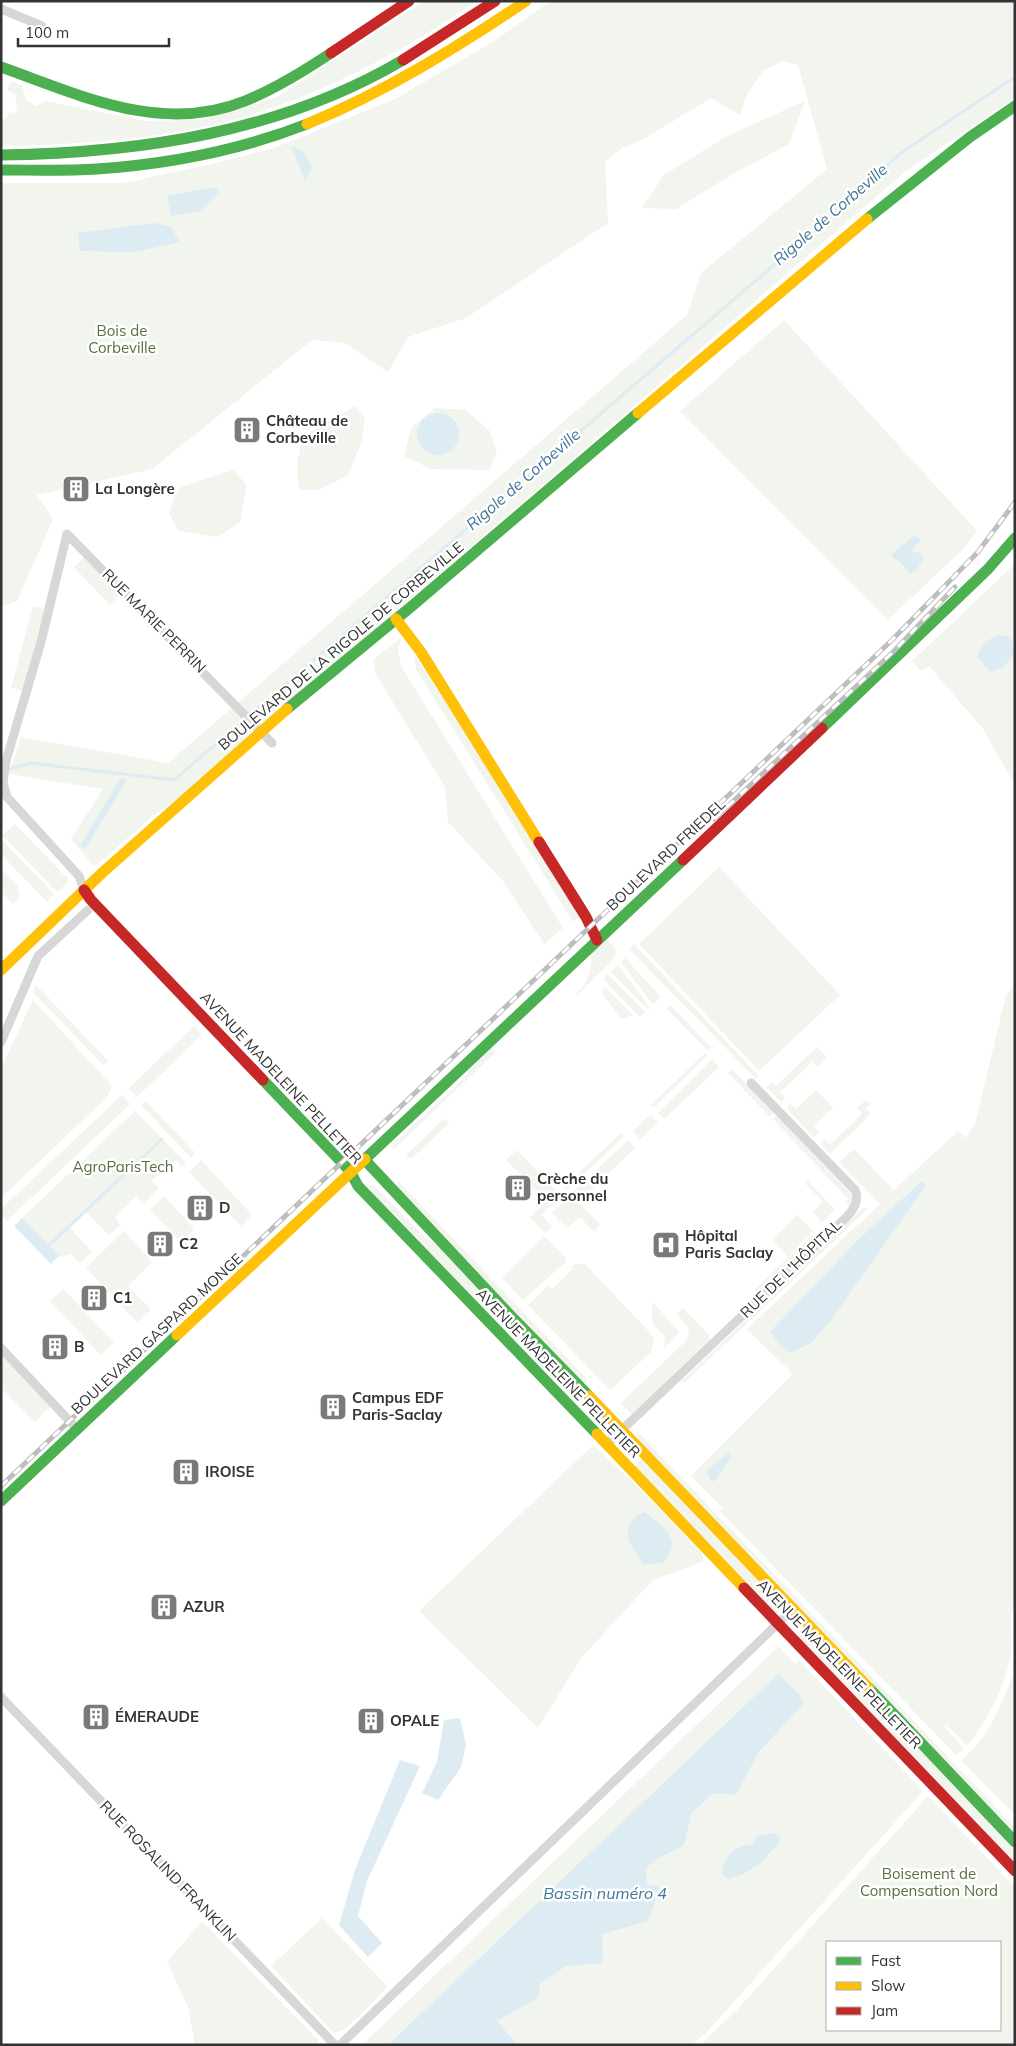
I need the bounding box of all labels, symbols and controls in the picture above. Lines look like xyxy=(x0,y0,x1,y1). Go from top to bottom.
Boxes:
scale bar xyxy=(18,15,169,47)
text: 100 m xyxy=(25,23,69,42)
water label: Rigole de Corbeville xyxy=(769,159,891,269)
park label: Bois de Corbeville xyxy=(88,321,156,357)
place label: Château de Corbeville xyxy=(266,411,348,447)
building icon: Château de Corbeville xyxy=(232,415,262,445)
water label: Rigole de Corbeville xyxy=(462,424,584,534)
building icon: La Longère xyxy=(61,474,91,504)
place label: La Longère xyxy=(95,479,175,498)
street label: BOULEVARD DE LA RIGOLE DE CORBEVILLE xyxy=(214,537,467,754)
street label: RUE MARIE PERRIN xyxy=(98,565,210,677)
street label: BOULEVARD FRIEDEL xyxy=(602,795,729,915)
street label: AVENUE MADELEINE PELLETIER xyxy=(196,987,366,1168)
park label: AgroParisTech xyxy=(72,1157,174,1176)
place label: Crèche du personnel xyxy=(537,1169,608,1205)
building icon: Crèche du personnel xyxy=(503,1173,533,1203)
building icon: D xyxy=(185,1193,215,1223)
place label: D xyxy=(219,1198,230,1217)
street label: RUE DE L'HÔPITAL xyxy=(736,1215,845,1322)
place label: Hôpital Paris Saclay xyxy=(685,1226,774,1262)
building icon: C2 xyxy=(145,1229,175,1259)
hospital icon: Hôpital Paris Saclay xyxy=(651,1230,681,1260)
place label: C2 xyxy=(179,1234,198,1253)
street label: BOULEVARD GASPARD MONGE xyxy=(68,1250,246,1418)
building icon: C1 xyxy=(79,1283,109,1313)
street label: AVENUE MADELEINE PELLETIER xyxy=(472,1284,645,1462)
place label: C1 xyxy=(113,1288,132,1307)
building icon: B xyxy=(40,1332,70,1362)
place label: B xyxy=(74,1338,84,1356)
place label: Campus EDF Paris-Saclay xyxy=(352,1388,444,1424)
building icon: Campus EDF Paris-Saclay xyxy=(318,1392,348,1422)
building icon: IROISE xyxy=(171,1457,201,1487)
place label: IROISE xyxy=(205,1462,254,1481)
street label: AVENUE MADELEINE PELLETIER xyxy=(753,1575,926,1753)
building icon: AZUR xyxy=(149,1592,179,1622)
place label: AZUR xyxy=(183,1597,225,1616)
building icon: ÉMERAUDE xyxy=(81,1702,111,1732)
building icon: OPALE xyxy=(356,1706,386,1736)
place label: ÉMERAUDE xyxy=(115,1707,199,1726)
place label: OPALE xyxy=(390,1711,439,1730)
street label: RUE ROSALIND FRANKLIN xyxy=(96,1796,241,1945)
park label: Boisement de Compensation Nord xyxy=(860,1864,998,1900)
water label: Bassin numéro 4 xyxy=(543,1883,667,1903)
legend xyxy=(826,1941,1001,2031)
text: Fast xyxy=(871,1951,901,1970)
text: Slow xyxy=(871,1976,905,1995)
text: Jam xyxy=(871,2001,898,2020)

